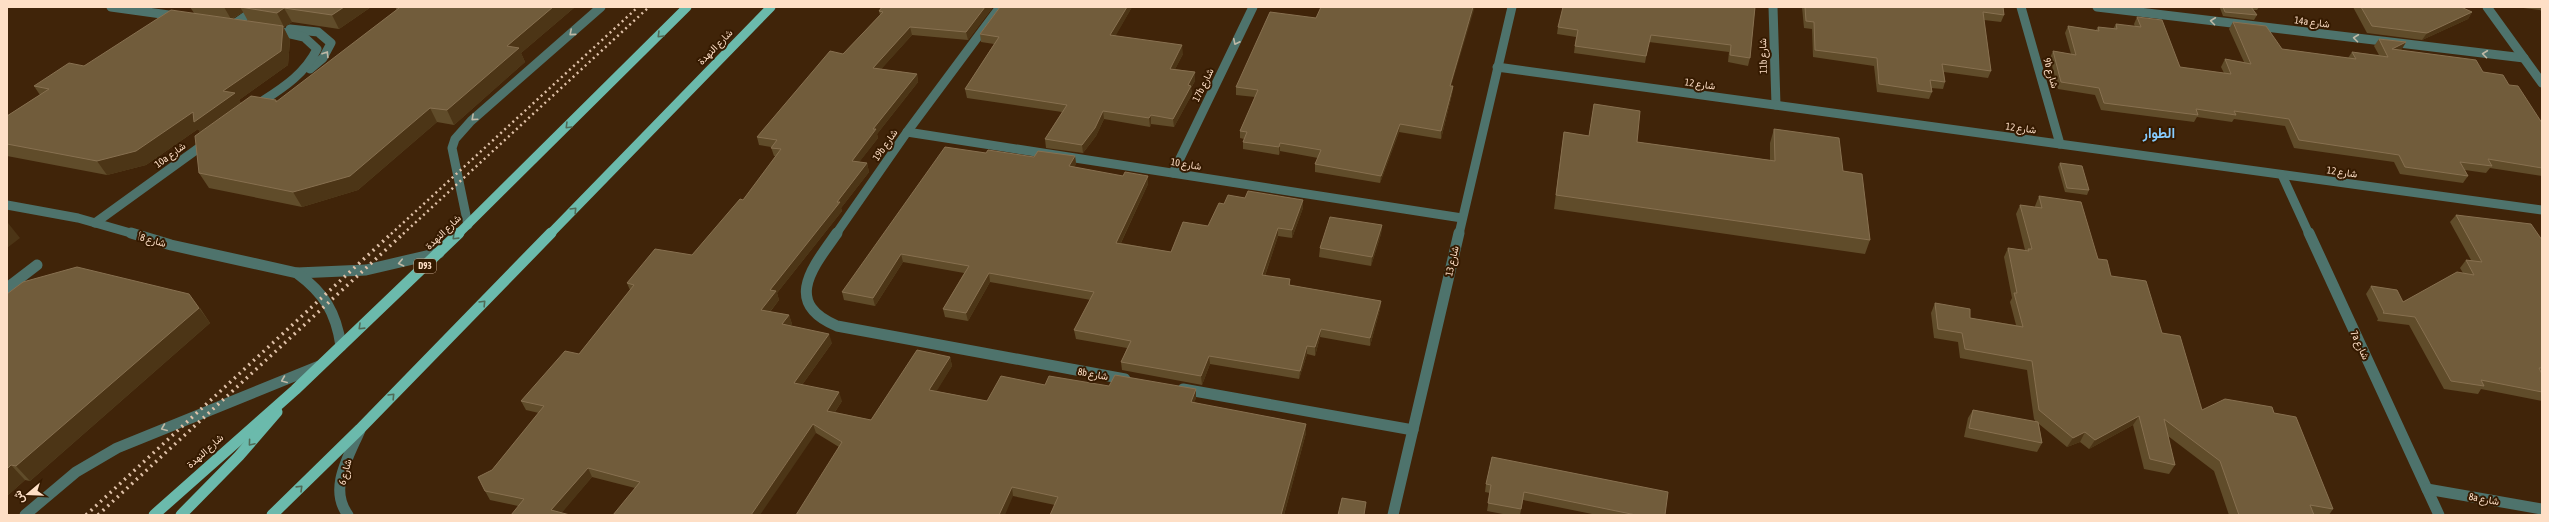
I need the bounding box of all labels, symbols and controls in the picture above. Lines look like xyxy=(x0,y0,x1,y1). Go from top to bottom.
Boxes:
street label: 14a شارع xyxy=(2294,14,2330,31)
one-way arrow xyxy=(2210,17,2216,26)
street label: شارع النهدة xyxy=(695,27,735,68)
one-way arrow xyxy=(569,28,576,35)
one-way arrow xyxy=(657,30,665,38)
one-way arrow xyxy=(2353,34,2359,43)
one-way arrow xyxy=(1233,38,1241,45)
street label: 11b شارع xyxy=(1757,38,1770,74)
one-way arrow xyxy=(2482,49,2488,58)
one-way arrow xyxy=(321,51,329,58)
street label: 9b شارع xyxy=(2040,57,2061,90)
street label: 17b شارع xyxy=(1190,66,1217,104)
street label: شارع 12 xyxy=(1684,76,1716,93)
one-way arrow xyxy=(471,114,479,121)
one-way arrow xyxy=(565,121,573,129)
street label: شارع 12 xyxy=(2005,121,2037,136)
district label: الطوار xyxy=(2142,125,2175,142)
street label: 19b شارع xyxy=(870,127,901,163)
street label: 10a شارع xyxy=(152,140,188,171)
street label: شارع 10 xyxy=(1170,156,1202,173)
street label: شارع 12 xyxy=(2326,164,2358,181)
one-way arrow xyxy=(569,207,577,215)
street label: شارع النهدة xyxy=(423,212,464,252)
street label: شارع 8أ xyxy=(137,231,167,250)
one-way arrow xyxy=(452,232,460,240)
street label: شارع 13 xyxy=(1443,245,1462,278)
one-way arrow xyxy=(398,259,405,267)
road number: D93 xyxy=(414,259,436,273)
one-way arrow xyxy=(478,300,486,308)
one-way arrow xyxy=(358,322,366,330)
street label: 7a شارع xyxy=(2348,329,2372,362)
street label: 8b شارع xyxy=(1077,366,1109,383)
one-way arrow xyxy=(281,375,289,383)
one-way arrow xyxy=(387,393,395,401)
one-way arrow xyxy=(160,424,167,432)
street label: شارع النهدة xyxy=(185,432,226,471)
one-way arrow xyxy=(248,438,255,446)
street label: شارع 6 xyxy=(336,458,355,486)
north arrow xyxy=(8,474,48,514)
one-way arrow xyxy=(295,485,303,493)
text: ش xyxy=(11,489,27,505)
street label: 8a شارع xyxy=(2468,491,2500,508)

